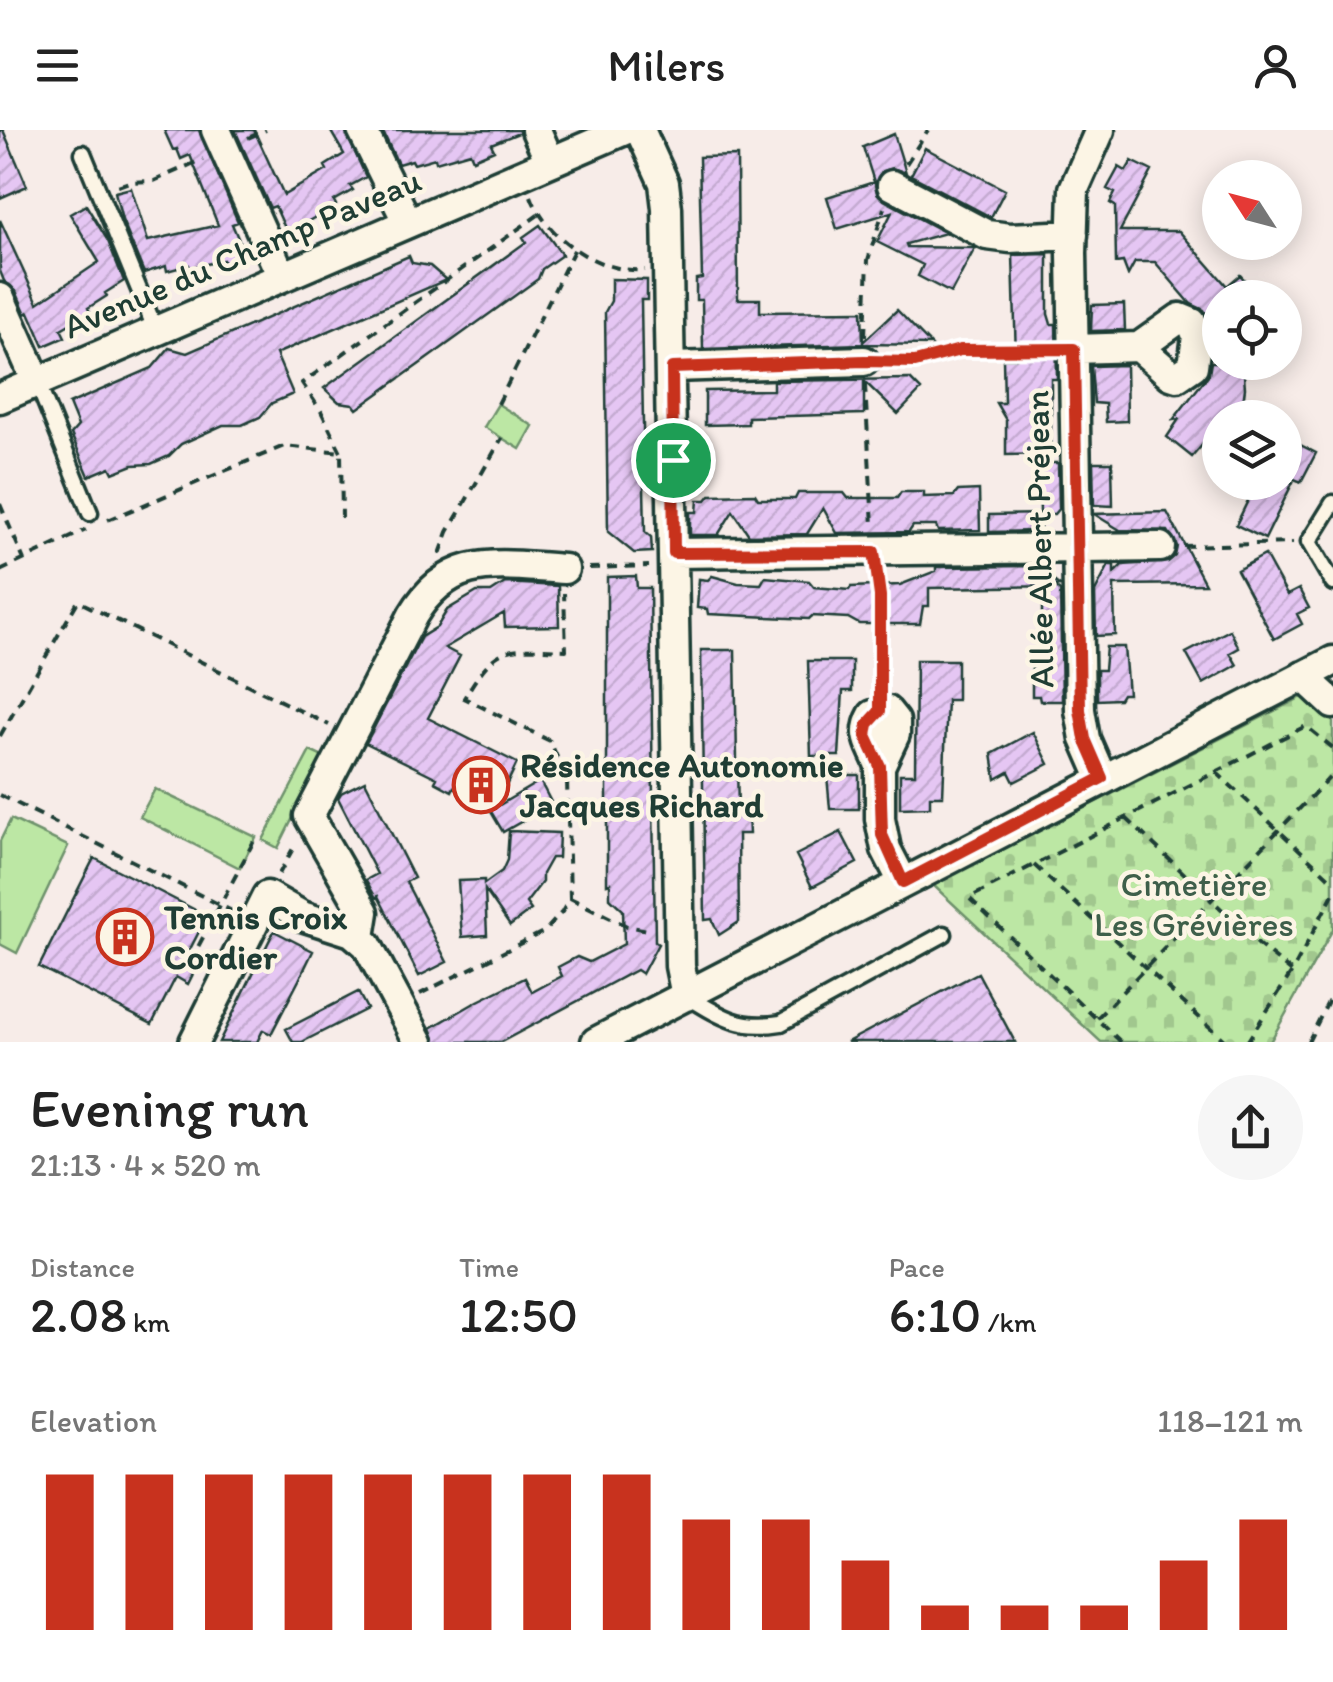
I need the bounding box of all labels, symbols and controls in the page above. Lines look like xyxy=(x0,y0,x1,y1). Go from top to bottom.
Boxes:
icon: menu xyxy=(30,38,85,93)
text: Milers xyxy=(607,38,726,92)
icon: person xyxy=(1248,38,1303,93)
street label: Avenue du Champ Paveau xyxy=(57,159,427,347)
north arrow xyxy=(1202,160,1302,260)
map controls xyxy=(1202,160,1302,500)
button: locate xyxy=(1202,280,1302,380)
street label: Allée Albert Préjean xyxy=(1015,390,1063,688)
button: layers xyxy=(1202,400,1302,500)
pin xyxy=(631,418,716,503)
icon: arrive xyxy=(646,433,701,488)
place label: Résidence Autonomie Jacques Richard xyxy=(519,744,844,826)
building icon: Résidence Autonomie Jacques Richard xyxy=(451,755,511,815)
park label: Cimetière Les Grévières xyxy=(1094,863,1294,945)
place label: Tennis Croix Cordier xyxy=(163,896,348,978)
building icon: Tennis Croix Cordier xyxy=(95,907,155,967)
text: Evening run xyxy=(30,1075,309,1141)
button: share xyxy=(1198,1075,1303,1180)
text: 21:13 · 4 × 520 m xyxy=(30,1146,261,1184)
text: Distance xyxy=(30,1250,135,1284)
text: Time xyxy=(459,1250,519,1284)
text: Pace xyxy=(889,1250,945,1284)
text: 2.08 xyxy=(30,1284,127,1345)
text: 12:50 xyxy=(459,1284,578,1345)
text: 6:10 xyxy=(889,1284,981,1345)
text: km xyxy=(127,1305,170,1339)
text: /km xyxy=(981,1305,1036,1339)
text: Elevation xyxy=(30,1402,157,1440)
text: 118–121 m xyxy=(1157,1402,1303,1440)

